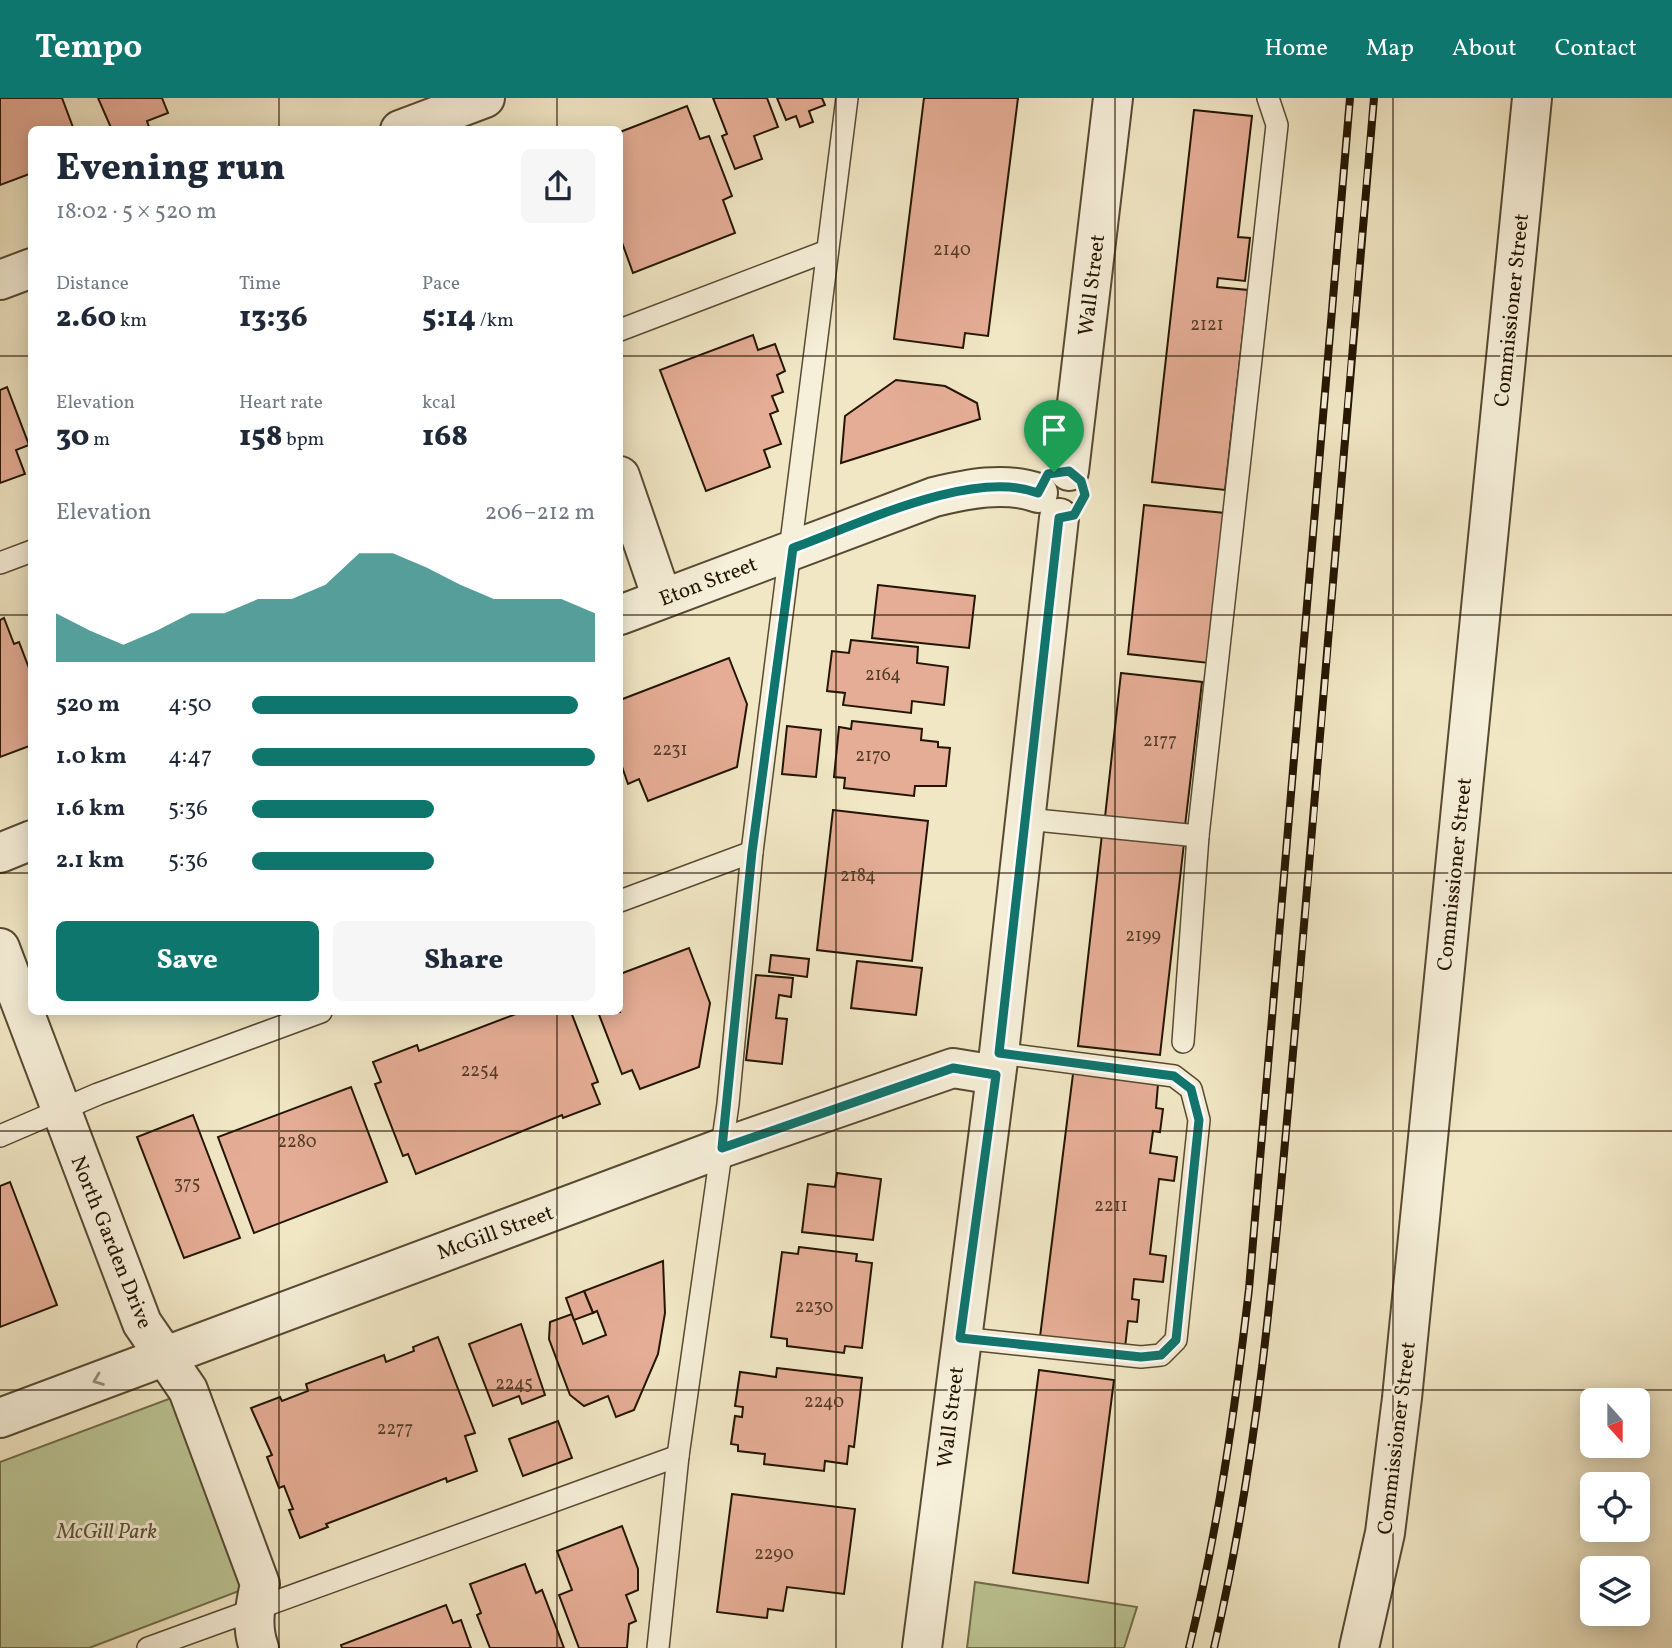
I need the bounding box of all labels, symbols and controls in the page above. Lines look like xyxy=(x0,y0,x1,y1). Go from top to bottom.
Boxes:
text: Tempo xyxy=(35,26,142,72)
text: Home xyxy=(1264,32,1328,66)
text: Map xyxy=(1366,32,1414,66)
text: About xyxy=(1452,32,1517,66)
text: Contact xyxy=(1555,32,1637,66)
text: Evening run xyxy=(56,143,286,196)
button: share xyxy=(521,149,595,223)
text: 18:02 · 5 × 520 m xyxy=(56,196,217,228)
street label: Commissioner Street xyxy=(1488,212,1537,408)
street label: Wall Street xyxy=(1072,233,1113,337)
house number: 2140 xyxy=(933,238,971,263)
text: Distance xyxy=(56,271,129,297)
text: Time xyxy=(239,271,281,297)
text: Pace xyxy=(422,271,460,297)
text: 2.60 xyxy=(56,297,116,339)
text: 13:36 xyxy=(239,297,308,339)
text: 5:14 xyxy=(422,297,476,339)
text: km xyxy=(116,308,147,334)
text: /km xyxy=(476,308,514,334)
house number: 2121 xyxy=(1190,313,1224,338)
text: Elevation xyxy=(56,390,135,416)
text: Heart rate xyxy=(239,390,323,416)
text: kcal xyxy=(422,390,456,416)
pin xyxy=(1024,400,1084,472)
icon: arrive xyxy=(1035,411,1073,449)
text: 30 xyxy=(56,416,90,458)
text: 158 xyxy=(239,416,282,458)
text: 168 xyxy=(422,416,468,458)
text: m xyxy=(90,427,110,453)
text: bpm xyxy=(282,427,324,453)
text: Elevation xyxy=(56,497,152,529)
text: 206–212 m xyxy=(485,497,595,529)
street label: Eton Street xyxy=(655,550,762,614)
house number: 2164 xyxy=(865,663,901,688)
text: 520 m xyxy=(56,689,120,721)
text: 4:50 xyxy=(168,689,212,721)
house number: 2177 xyxy=(1143,729,1177,754)
house number: 2231 xyxy=(652,738,688,763)
text: 1.0 km xyxy=(56,741,127,773)
text: 4:47 xyxy=(168,741,212,773)
house number: 2170 xyxy=(855,744,891,769)
street label: Commissioner Street xyxy=(1431,776,1480,972)
text: 1.6 km xyxy=(56,793,125,825)
text: 5:36 xyxy=(168,793,208,825)
text: 2.1 km xyxy=(56,845,125,877)
text: 5:36 xyxy=(168,845,208,877)
house number: 2184 xyxy=(840,864,876,889)
button: Save xyxy=(56,921,319,1001)
button: Share xyxy=(333,921,595,1001)
house number: 2199 xyxy=(1125,924,1161,949)
house number: 2254 xyxy=(461,1059,499,1084)
house number: 2280 xyxy=(277,1130,317,1155)
street label: North Garden Drive xyxy=(63,1152,159,1333)
house number: 375 xyxy=(174,1172,200,1197)
house number: 2211 xyxy=(1094,1194,1128,1219)
street label: McGill Street xyxy=(433,1199,558,1268)
house number: 2230 xyxy=(795,1295,833,1320)
street label: Commissioner Street xyxy=(1371,1340,1424,1536)
street label: Wall Street xyxy=(931,1365,972,1469)
one-way arrow xyxy=(93,1372,105,1386)
house number: 2245 xyxy=(495,1372,533,1397)
north arrow xyxy=(1580,1388,1650,1458)
map controls xyxy=(1580,1388,1650,1626)
house number: 2240 xyxy=(804,1390,844,1415)
house number: 2277 xyxy=(377,1417,413,1442)
button: locate xyxy=(1580,1472,1650,1542)
park label: McGill Park xyxy=(56,1518,157,1547)
house number: 2290 xyxy=(754,1542,794,1567)
button: layers xyxy=(1580,1556,1650,1626)

